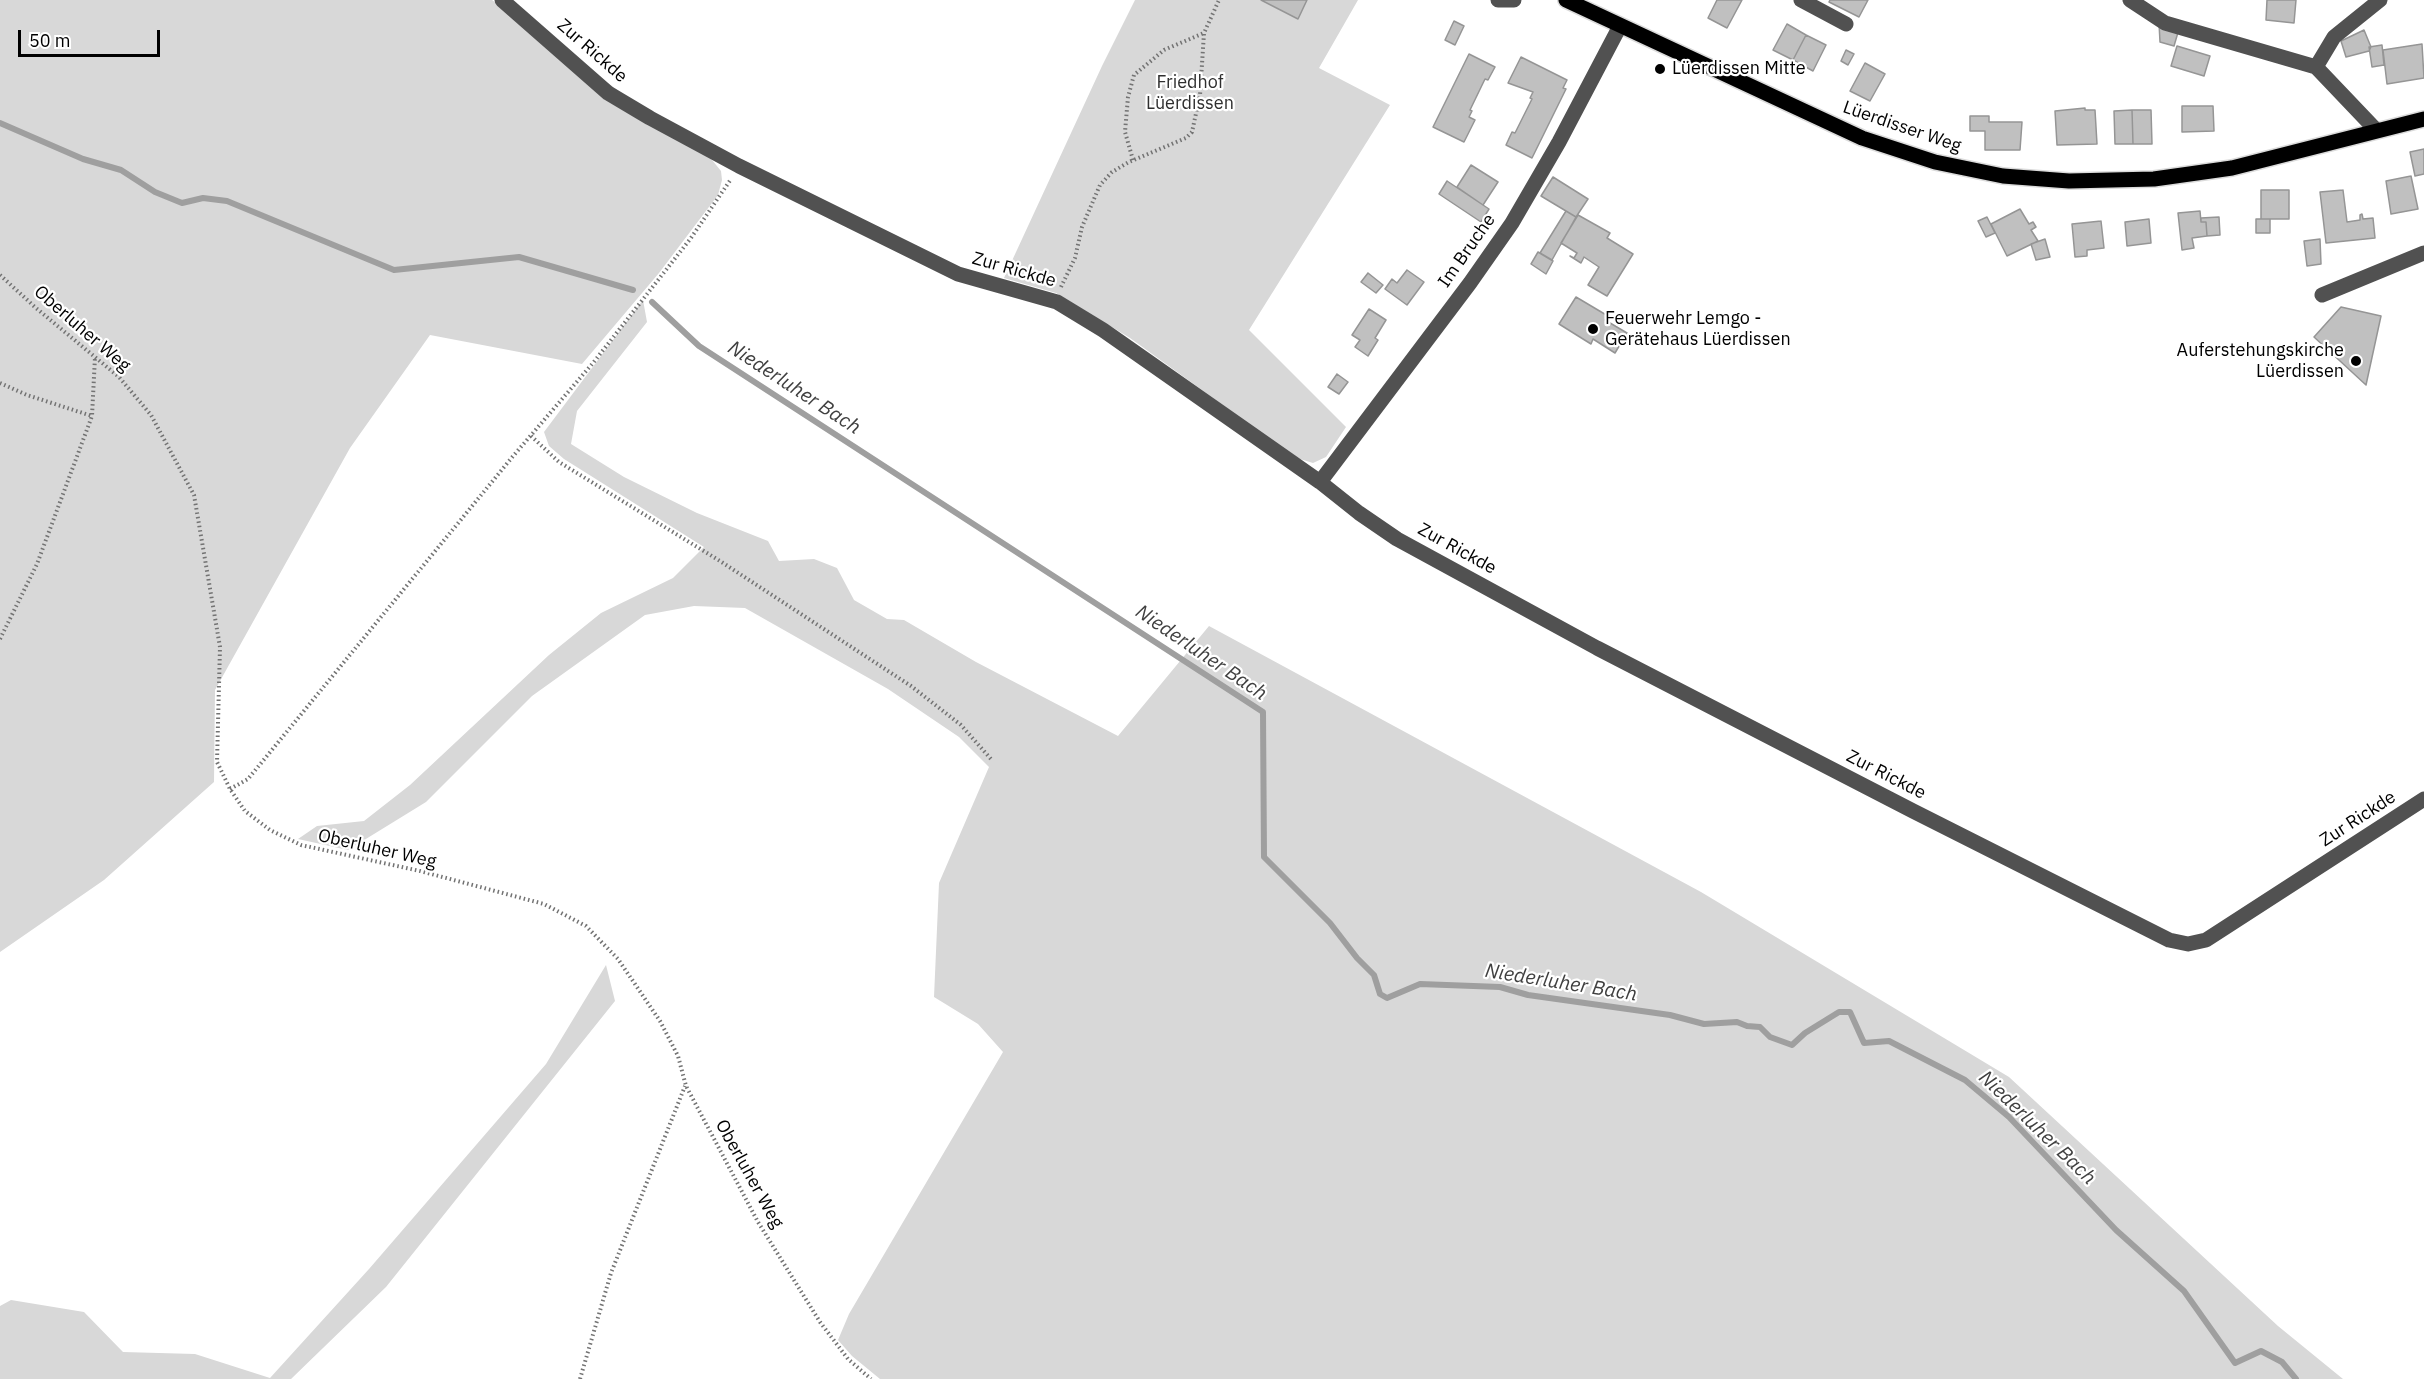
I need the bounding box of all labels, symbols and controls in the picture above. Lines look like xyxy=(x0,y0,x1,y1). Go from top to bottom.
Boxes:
street label: Zur Rickde xyxy=(552,15,632,87)
scale bar xyxy=(21,18,164,56)
text: 50 m xyxy=(29,29,71,52)
place label: Lüerdissen Mitte xyxy=(1672,58,1806,80)
marker: Lüerdissen Mitte xyxy=(1653,62,1667,76)
park label: Friedhof Lüerdissen xyxy=(1146,72,1234,115)
street label: Lüerdisser Weg xyxy=(1840,97,1964,157)
street label: Im Bruche xyxy=(1434,210,1500,292)
street label: Zur Rickde xyxy=(970,248,1058,292)
street label: Oberluher Weg xyxy=(29,281,135,377)
place label: Feuerwehr Lemgo - Gerätehaus Lüerdissen xyxy=(1605,308,1791,350)
marker: Feuerwehr Lemgo - Gerätehaus Lüerdissen xyxy=(1586,322,1600,336)
water label: Niederluher Bach xyxy=(723,336,865,440)
place label: Auferstehungskirche Lüerdissen xyxy=(2177,340,2344,382)
marker: Auferstehungskirche Lüerdissen xyxy=(2349,354,2363,368)
street label: Zur Rickde xyxy=(1414,519,1500,579)
water label: Niederluher Bach xyxy=(1131,600,1271,706)
street label: Zur Rickde xyxy=(1843,746,1929,804)
street label: Zur Rickde xyxy=(2316,787,2400,851)
street label: Oberluher Weg xyxy=(316,825,438,873)
water label: Niederluher Bach xyxy=(1483,959,1639,1007)
water label: Niederluher Bach xyxy=(1973,1066,2101,1190)
street label: Oberluher Weg xyxy=(710,1116,788,1232)

